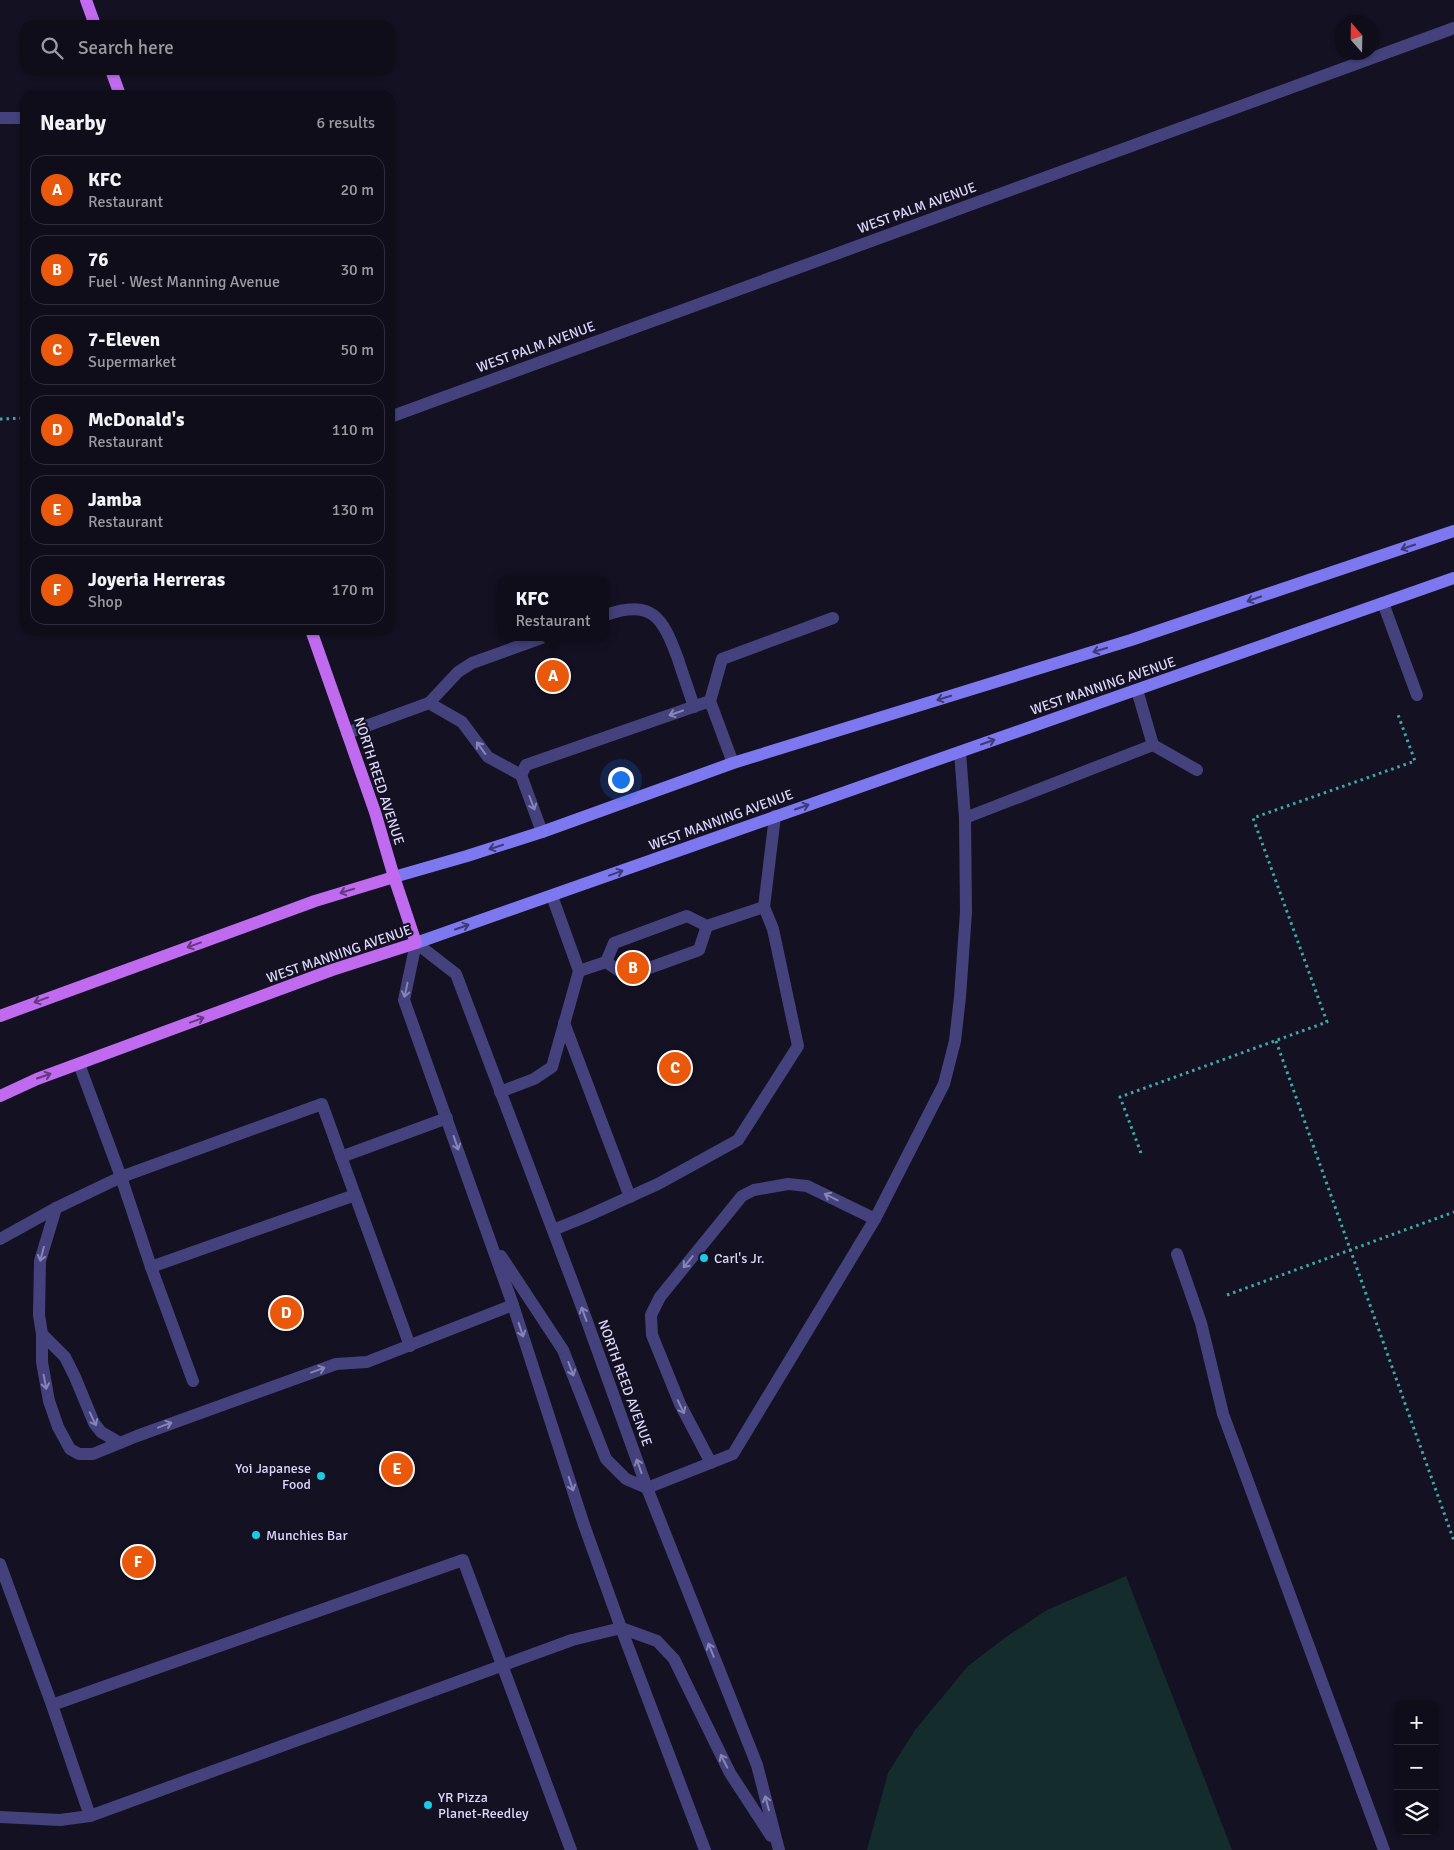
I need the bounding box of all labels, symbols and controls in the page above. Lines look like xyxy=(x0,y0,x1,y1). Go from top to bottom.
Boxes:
north arrow xyxy=(1334,15,1379,60)
search box xyxy=(20,20,395,75)
icon: search xyxy=(38,34,66,62)
text: Search here xyxy=(78,36,174,60)
text: Nearby xyxy=(40,110,106,136)
text: 6 results xyxy=(316,113,375,133)
text: KFC xyxy=(88,168,121,192)
street label: WEST PALM AVENUE xyxy=(855,179,979,237)
text: A xyxy=(52,180,62,200)
text: 20 m xyxy=(340,180,374,200)
text: Restaurant xyxy=(88,192,163,212)
text: 76 xyxy=(88,248,109,272)
text: B xyxy=(52,260,62,280)
text: 30 m xyxy=(340,260,374,280)
text: Fuel · West Manning Avenue xyxy=(88,272,280,292)
street label: WEST PALM AVENUE xyxy=(474,318,598,376)
text: 7-Eleven xyxy=(88,328,160,352)
text: C xyxy=(52,340,62,360)
text: 50 m xyxy=(340,340,374,360)
text: Supermarket xyxy=(88,352,176,372)
text: McDonald's xyxy=(88,408,184,432)
text: D xyxy=(52,420,62,440)
text: 110 m xyxy=(332,420,374,440)
text: Restaurant xyxy=(88,432,163,452)
text: Jamba xyxy=(88,488,142,512)
text: E xyxy=(52,500,62,520)
text: 130 m xyxy=(332,500,374,520)
text: Restaurant xyxy=(88,512,163,532)
one-way arrow xyxy=(1401,543,1416,552)
text: Joyeria Herreras xyxy=(88,568,225,592)
popup xyxy=(497,576,609,641)
text: F xyxy=(53,580,61,600)
text: 170 m xyxy=(332,580,374,600)
text: KFC xyxy=(515,587,549,611)
text: Shop xyxy=(88,592,122,612)
one-way arrow xyxy=(1247,595,1262,604)
text: Restaurant xyxy=(515,611,591,631)
one-way arrow xyxy=(1092,646,1108,656)
street label: WEST MANNING AVENUE xyxy=(1028,653,1178,719)
pin: A xyxy=(537,657,569,695)
one-way arrow xyxy=(937,694,953,704)
one-way arrow xyxy=(669,709,685,718)
street label: NORTH REED AVENUE xyxy=(350,715,408,847)
one-way arrow xyxy=(980,737,996,746)
one-way arrow xyxy=(476,741,486,755)
your location xyxy=(608,767,634,793)
street label: WEST MANNING AVENUE xyxy=(646,786,796,854)
one-way arrow xyxy=(527,795,537,810)
one-way arrow xyxy=(794,802,809,811)
one-way arrow xyxy=(489,843,504,852)
one-way arrow xyxy=(608,868,623,877)
one-way arrow xyxy=(340,887,356,897)
street label: WEST MANNING AVENUE xyxy=(264,921,414,987)
one-way arrow xyxy=(454,922,470,931)
one-way arrow xyxy=(187,941,202,950)
pin: B xyxy=(617,949,649,987)
one-way arrow xyxy=(401,982,410,998)
one-way arrow xyxy=(34,996,49,1005)
one-way arrow xyxy=(189,1015,204,1024)
pin: C xyxy=(659,1049,691,1087)
one-way arrow xyxy=(36,1071,52,1080)
one-way arrow xyxy=(452,1135,461,1151)
one-way arrow xyxy=(824,1192,839,1202)
one-way arrow xyxy=(37,1246,46,1262)
place label: Carl's Jr. xyxy=(714,1250,765,1267)
marker: Carl's Jr. xyxy=(698,1252,710,1264)
one-way arrow xyxy=(682,1256,693,1269)
pin: D xyxy=(270,1294,302,1332)
one-way arrow xyxy=(579,1306,588,1322)
street label: NORTH REED AVENUE xyxy=(594,1317,656,1449)
one-way arrow xyxy=(517,1321,527,1337)
one-way arrow xyxy=(566,1361,576,1376)
one-way arrow xyxy=(310,1365,326,1374)
one-way arrow xyxy=(41,1374,50,1390)
one-way arrow xyxy=(676,1399,686,1414)
one-way arrow xyxy=(89,1411,98,1426)
one-way arrow xyxy=(157,1420,173,1429)
pin: E xyxy=(381,1450,413,1488)
one-way arrow xyxy=(634,1459,643,1475)
place label: Yoi Japanese Food xyxy=(235,1460,311,1493)
marker: Yoi Japanese Food xyxy=(315,1470,327,1482)
one-way arrow xyxy=(567,1476,576,1492)
place label: Munchies Bar xyxy=(266,1527,348,1544)
marker: Munchies Bar xyxy=(250,1529,262,1541)
pin: F xyxy=(122,1543,154,1581)
one-way arrow xyxy=(706,1643,715,1659)
map controls xyxy=(1394,1700,1439,1835)
button: + xyxy=(1394,1700,1439,1745)
button: − xyxy=(1394,1745,1439,1790)
one-way arrow xyxy=(719,1754,728,1769)
place label: YR Pizza Planet-Reedley xyxy=(438,1789,529,1822)
button: layers xyxy=(1394,1790,1439,1835)
one-way arrow xyxy=(761,1795,771,1811)
marker: YR Pizza Planet-Reedley xyxy=(422,1799,434,1811)

